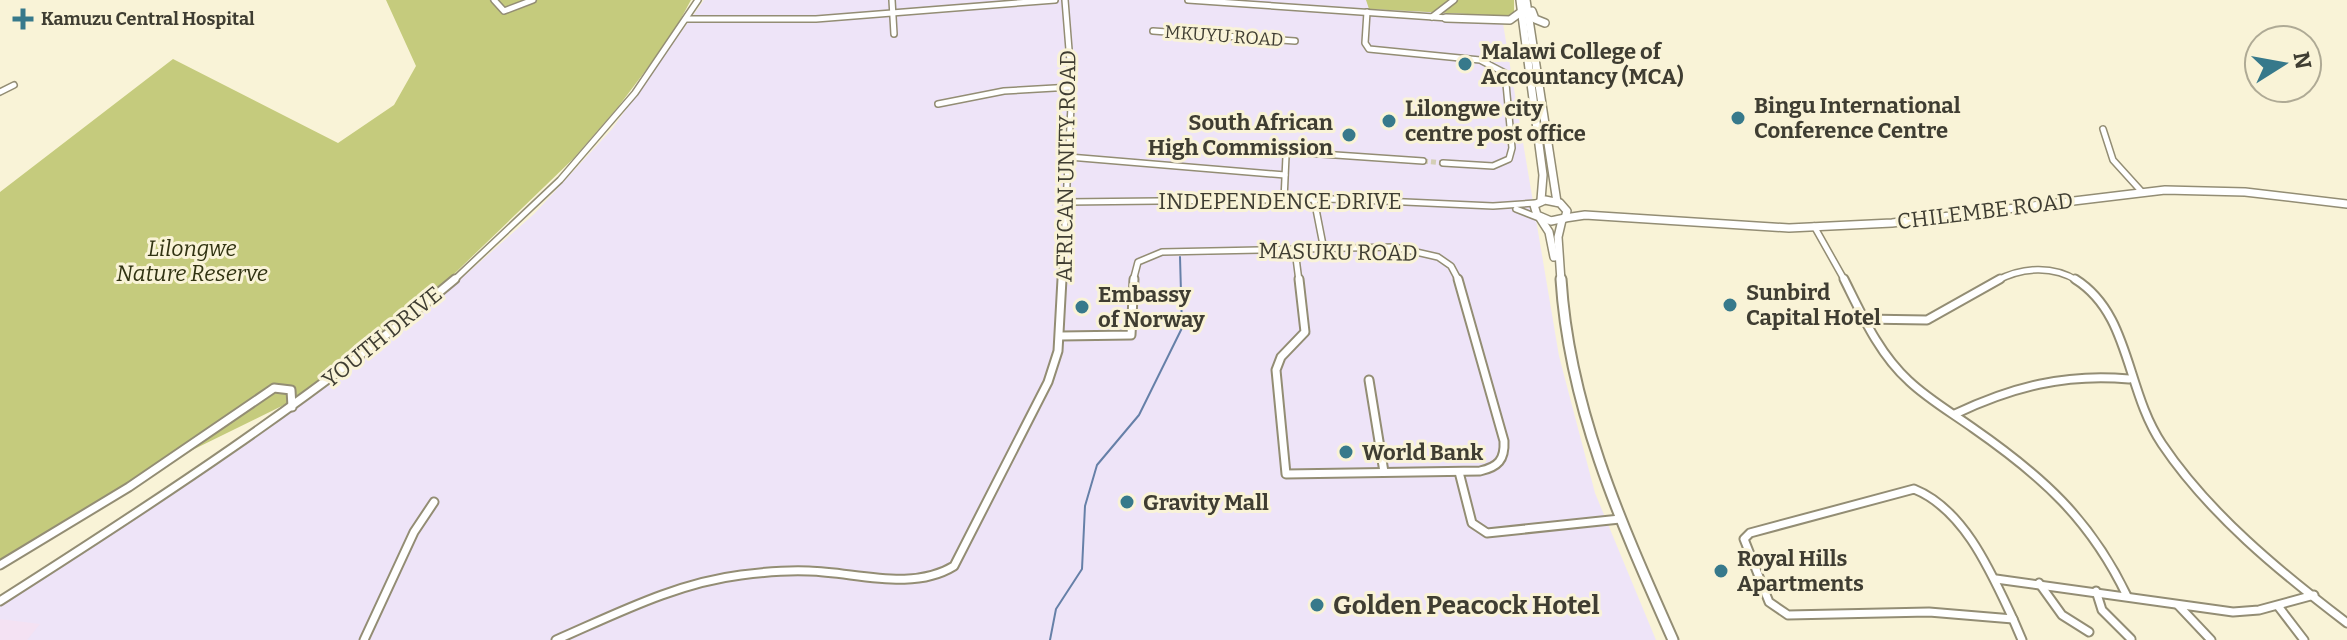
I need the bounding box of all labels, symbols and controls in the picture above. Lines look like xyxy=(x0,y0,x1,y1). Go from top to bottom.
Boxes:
marker: Kamuzu Central Hospital xyxy=(12,8,34,30)
place label: Kamuzu Central Hospital xyxy=(41,8,255,30)
street label: MKUYU ROAD xyxy=(1164,21,1284,51)
north arrow xyxy=(2243,24,2323,104)
place label: Malawi College of Accountancy (MCA) xyxy=(1481,38,1684,90)
text: N xyxy=(2287,49,2317,71)
street label: AFRICAN UNITY ROAD xyxy=(1050,50,1082,282)
marker: Malawi College of Accountancy (MCA) xyxy=(1456,55,1474,73)
place label: Bingu International Conference Centre xyxy=(1754,92,1961,144)
place label: Lilongwe city centre post office xyxy=(1405,95,1586,147)
place label: South African High Commission xyxy=(1148,109,1333,161)
marker: Bingu International Conference Centre xyxy=(1729,109,1747,127)
marker: Lilongwe city centre post office xyxy=(1380,112,1398,130)
marker: South African High Commission xyxy=(1340,126,1358,144)
street label: CHILEMBE ROAD xyxy=(1895,187,2075,235)
street label: INDEPENDENCE DRIVE xyxy=(1158,188,1402,215)
park label: Lilongwe Nature Reserve xyxy=(116,235,268,287)
street label: MASUKU ROAD xyxy=(1258,237,1418,267)
place label: Sunbird Capital Hotel xyxy=(1746,279,1881,331)
street label: YOUTH DRIVE xyxy=(317,281,447,393)
place label: Embassy of Norway xyxy=(1098,281,1206,333)
marker: Sunbird Capital Hotel xyxy=(1721,296,1739,314)
marker: Embassy of Norway xyxy=(1073,298,1091,316)
place label: World Bank xyxy=(1362,439,1483,466)
marker: World Bank xyxy=(1337,443,1355,461)
place label: Gravity Mall xyxy=(1143,489,1269,516)
marker: Gravity Mall xyxy=(1118,493,1136,511)
place label: Royal Hills Apartments xyxy=(1737,545,1864,597)
marker: Royal Hills Apartments xyxy=(1712,562,1730,580)
place label: Golden Peacock Hotel xyxy=(1333,590,1599,621)
marker: Golden Peacock Hotel xyxy=(1308,596,1326,614)

